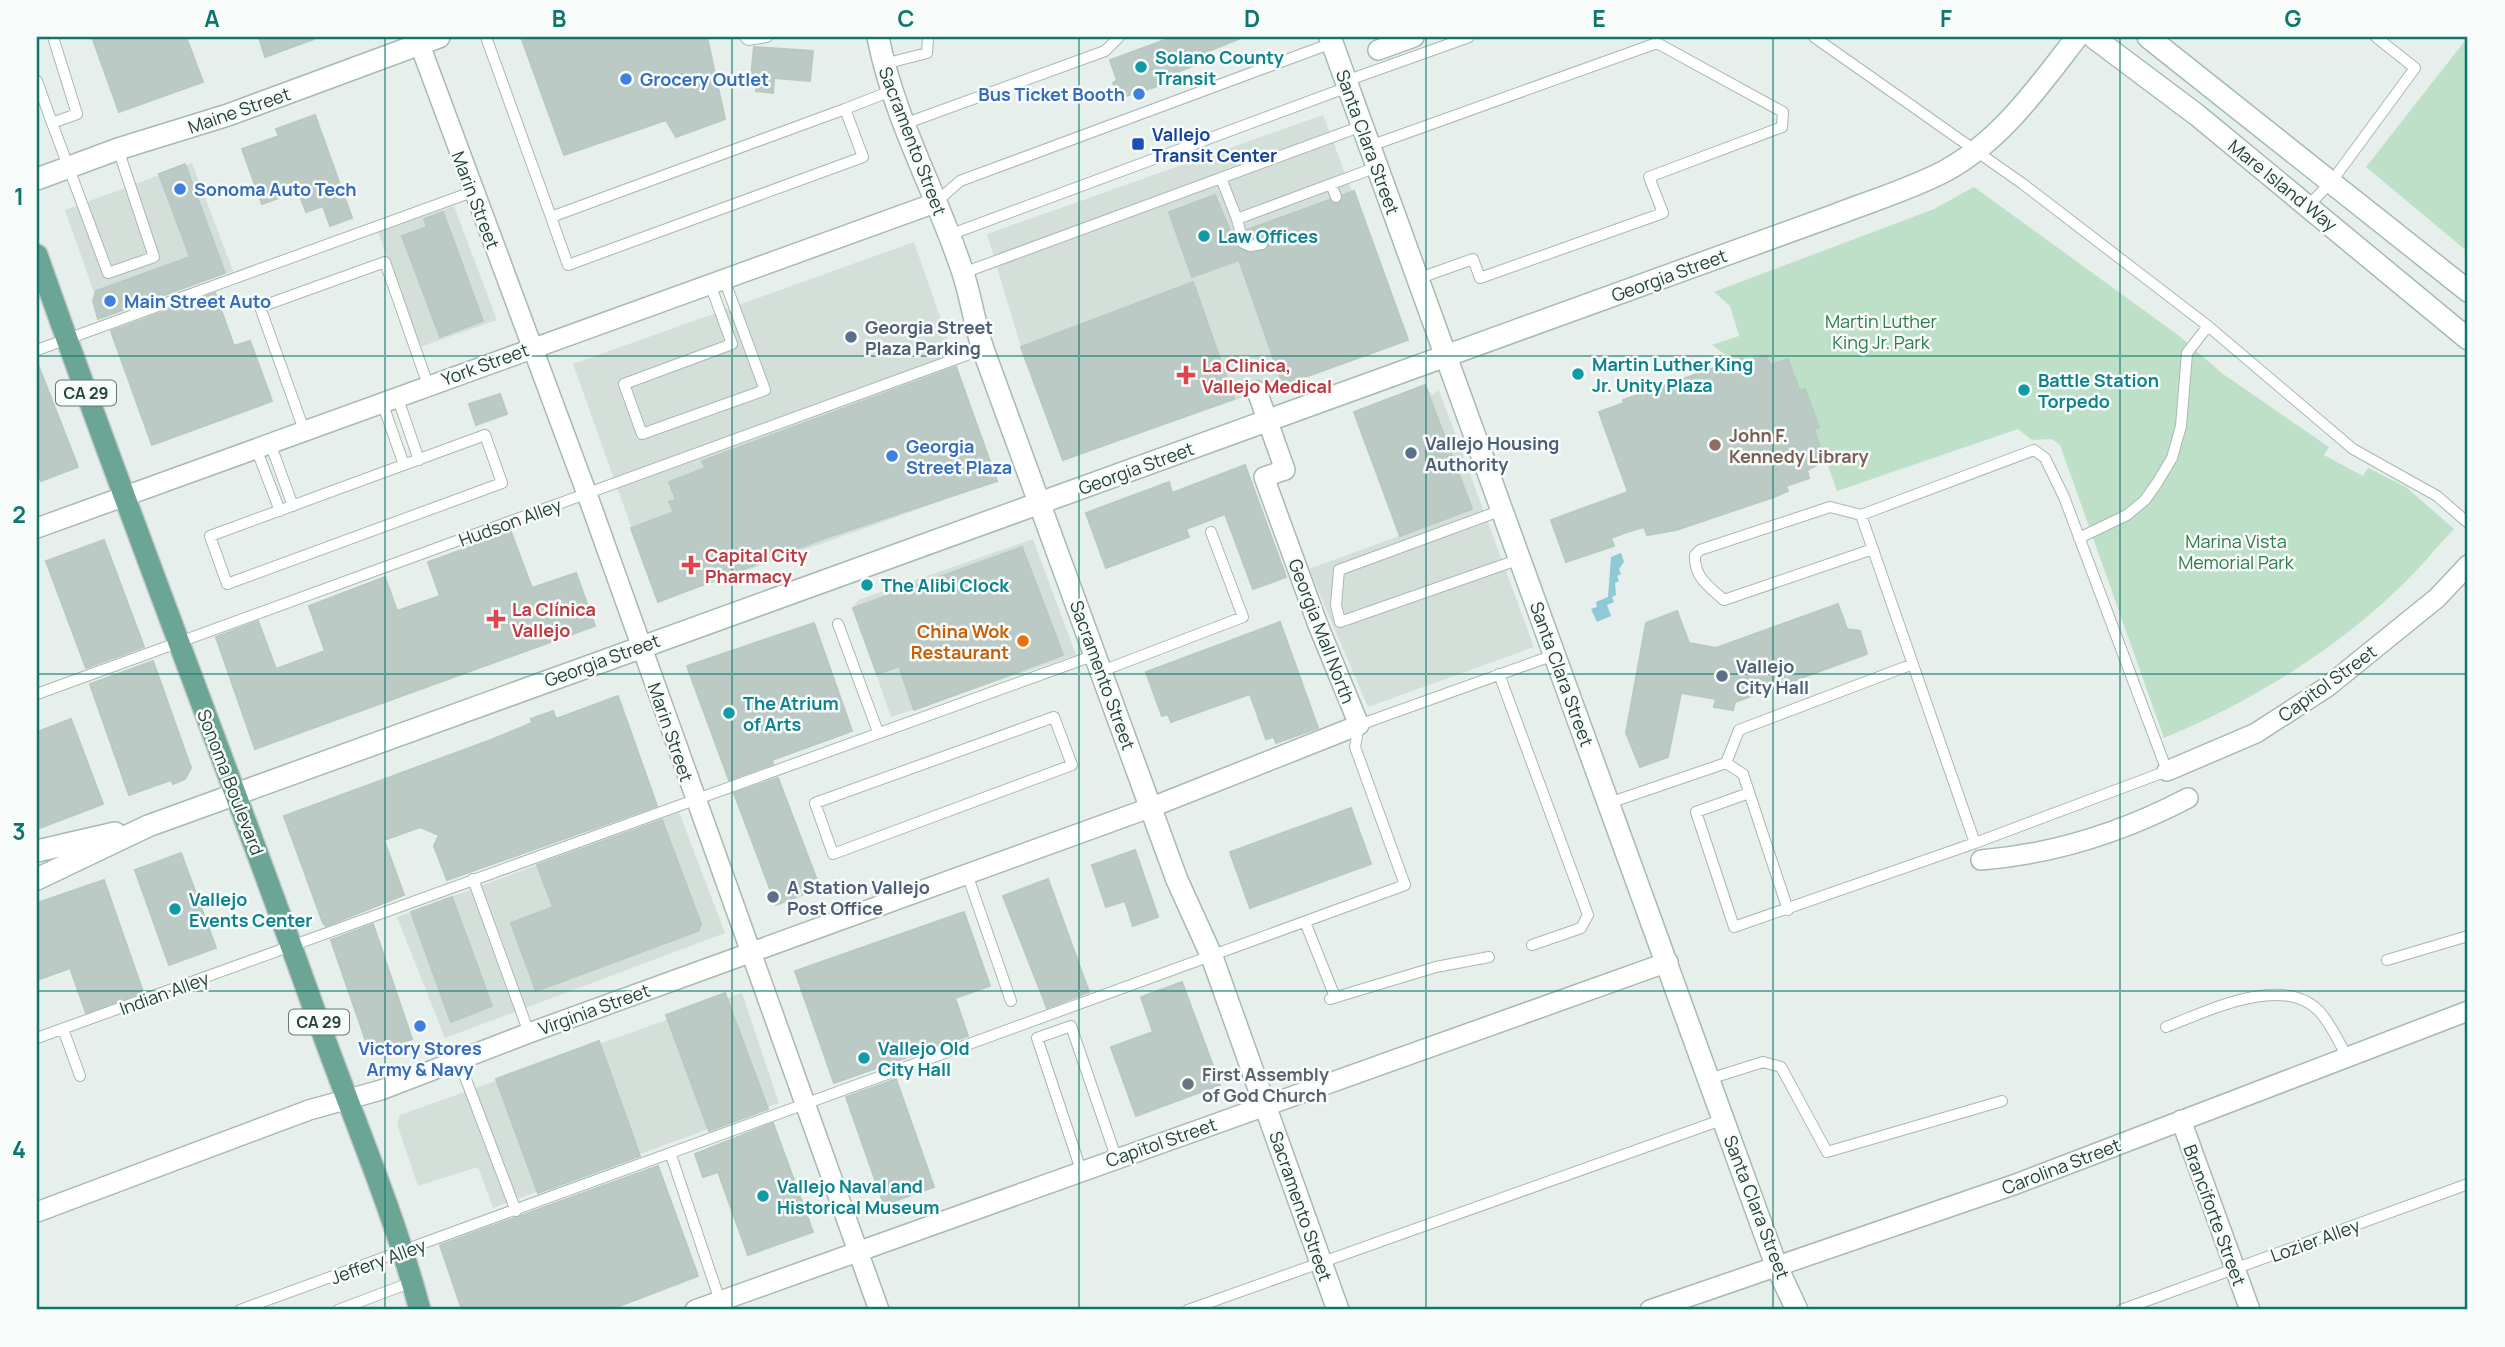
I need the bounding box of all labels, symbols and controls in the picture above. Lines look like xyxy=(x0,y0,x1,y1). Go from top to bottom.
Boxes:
text: A xyxy=(204,2,220,34)
text: B xyxy=(552,2,566,34)
text: C xyxy=(898,2,915,34)
text: D xyxy=(1244,2,1260,34)
text: E xyxy=(1592,2,1606,34)
text: F xyxy=(1940,2,1952,34)
text: G xyxy=(2285,2,2302,34)
place label: Solano County Transit xyxy=(1155,45,1284,90)
marker: Solano County Transit xyxy=(1133,59,1149,75)
street label: Sacramento Street xyxy=(874,63,952,219)
street label: Santa Clara Street xyxy=(1331,66,1405,218)
place label: Grocery Outlet xyxy=(640,67,769,91)
marker: Grocery Outlet xyxy=(618,71,634,87)
street label: Maine Street xyxy=(185,81,293,139)
place label: Bus Ticket Booth xyxy=(978,82,1125,106)
marker: Bus Ticket Booth xyxy=(1131,86,1147,102)
place label: Vallejo Transit Center xyxy=(1152,122,1277,167)
street label: Mare Island Way xyxy=(2224,134,2343,237)
marker: Vallejo Transit Center xyxy=(1130,136,1146,152)
street label: Marin Street xyxy=(446,148,506,252)
place label: Sonoma Auto Tech xyxy=(194,177,357,201)
text: 1 xyxy=(14,180,24,212)
marker: Sonoma Auto Tech xyxy=(172,181,188,197)
place label: Law Offices xyxy=(1218,224,1318,248)
marker: Law Offices xyxy=(1196,228,1212,244)
street label: Georgia Street xyxy=(1608,243,1730,307)
place label: Main Street Auto xyxy=(124,289,271,313)
marker: Main Street Auto xyxy=(102,293,118,309)
park label: Martin Luther King Jr. Park xyxy=(1825,309,1938,354)
place label: Georgia Street Plaza Parking xyxy=(865,315,993,360)
marker: Georgia Street Plaza Parking xyxy=(843,329,859,345)
street label: York Street xyxy=(438,337,532,391)
place label: Martin Luther King Jr. Unity Plaza xyxy=(1592,352,1753,397)
place label: La Clinica, Vallejo Medical xyxy=(1202,353,1332,398)
marker: La Clinica, Vallejo Medical xyxy=(1176,365,1196,385)
marker: Martin Luther King Jr. Unity Plaza xyxy=(1570,366,1586,382)
place label: Battle Station Torpedo xyxy=(2038,368,2159,413)
road number: CA 29 xyxy=(56,380,116,406)
marker: Battle Station Torpedo xyxy=(2016,382,2032,398)
place label: John F. Kennedy Library xyxy=(1729,423,1869,468)
place label: Vallejo Housing Authority xyxy=(1425,431,1559,476)
place label: Georgia Street Plaza xyxy=(906,434,1012,479)
street label: Georgia Street xyxy=(1075,436,1197,500)
marker: John F. Kennedy Library xyxy=(1707,437,1723,453)
marker: Vallejo Housing Authority xyxy=(1403,445,1419,461)
marker: Georgia Street Plaza xyxy=(884,448,900,464)
street label: Hudson Alley xyxy=(455,492,565,552)
text: 2 xyxy=(12,498,26,530)
park label: Marina Vista Memorial Park xyxy=(2178,529,2295,574)
place label: Capital City Pharmacy xyxy=(705,543,808,588)
street label: Georgia Mall North xyxy=(1283,555,1361,707)
marker: Capital City Pharmacy xyxy=(683,557,699,573)
place label: The Alibi Clock xyxy=(881,573,1010,597)
marker: The Alibi Clock xyxy=(859,577,875,593)
place label: La Clínica Vallejo xyxy=(512,597,596,642)
street label: Sacramento Street xyxy=(1065,597,1141,753)
street label: Santa Clara Street xyxy=(1525,598,1599,750)
marker: La Clínica Vallejo xyxy=(486,609,506,629)
place label: China Wok Restaurant xyxy=(911,619,1010,664)
street label: Georgia Street xyxy=(541,628,663,692)
marker: China Wok Restaurant xyxy=(1015,633,1031,649)
street label: Capitol Street xyxy=(2273,639,2381,727)
place label: Vallejo City Hall xyxy=(1736,654,1809,699)
marker: Vallejo City Hall xyxy=(1714,668,1730,684)
street label: Marin Street xyxy=(643,679,699,785)
place label: The Atrium of Arts xyxy=(743,691,839,736)
marker: The Atrium of Arts xyxy=(721,705,737,721)
street label: Sonoma Boulevard xyxy=(192,706,270,858)
text: 3 xyxy=(12,815,26,847)
place label: A Station Vallejo Post Office xyxy=(787,875,930,920)
place label: Vallejo Events Center xyxy=(189,887,313,932)
marker: A Station Vallejo Post Office xyxy=(765,889,781,905)
marker: Vallejo Events Center xyxy=(167,901,183,917)
street label: Indian Alley xyxy=(116,966,213,1020)
street label: Virginia Street xyxy=(535,978,653,1040)
road number: CA 29 xyxy=(289,1010,349,1034)
marker: Victory Stores Army & Navy xyxy=(412,1018,428,1034)
place label: Victory Stores Army & Navy xyxy=(358,1036,482,1081)
place label: Vallejo Old City Hall xyxy=(878,1036,970,1081)
marker: Vallejo Old City Hall xyxy=(856,1050,872,1066)
place label: First Assembly of God Church xyxy=(1202,1062,1329,1107)
marker: First Assembly of God Church xyxy=(1180,1076,1196,1092)
street label: Capitol Street xyxy=(1102,1112,1220,1172)
street label: Sacramento Street xyxy=(1264,1128,1338,1284)
street label: Santa Clara Street xyxy=(1719,1132,1795,1282)
street label: Carolina Street xyxy=(1998,1132,2124,1200)
text: 4 xyxy=(12,1133,26,1165)
street label: Branciforte Street xyxy=(2178,1141,2252,1289)
place label: Vallejo Naval and Historical Museum xyxy=(777,1174,939,1219)
marker: Vallejo Naval and Historical Museum xyxy=(755,1188,771,1204)
street label: Lozier Alley xyxy=(2267,1213,2363,1267)
street label: Jeffery Alley xyxy=(327,1232,430,1289)

